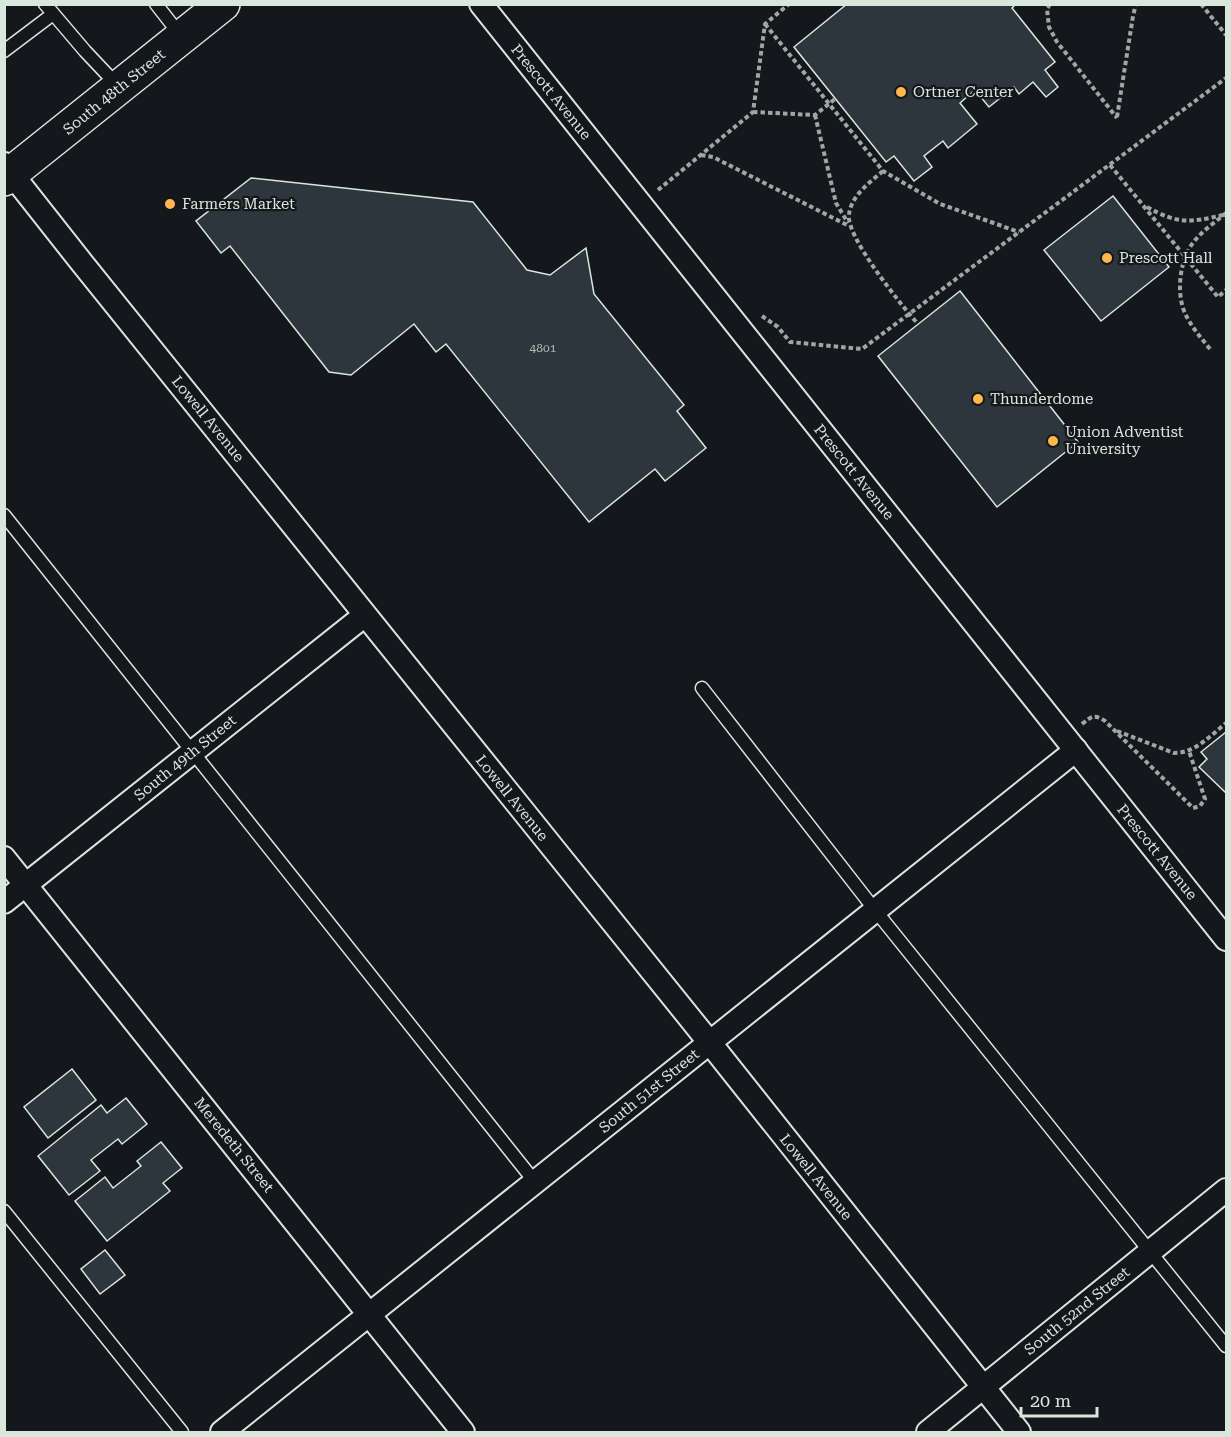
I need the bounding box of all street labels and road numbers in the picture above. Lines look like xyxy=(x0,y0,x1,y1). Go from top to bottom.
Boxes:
street label: Prescott Avenue xyxy=(507,41,595,143)
street label: South 48th Street xyxy=(59,45,169,139)
street label: Lowell Avenue xyxy=(168,372,248,466)
street label: Prescott Avenue xyxy=(810,421,898,523)
street label: South 49th Street xyxy=(130,711,240,805)
street label: Lowell Avenue xyxy=(472,751,552,845)
street label: Prescott Avenue xyxy=(1113,801,1201,903)
street label: South 51st Street xyxy=(595,1045,703,1137)
street label: Meredeth Street xyxy=(190,1094,278,1196)
street label: Lowell Avenue xyxy=(776,1130,856,1224)
street label: South 52nd Street xyxy=(1021,1263,1134,1359)

